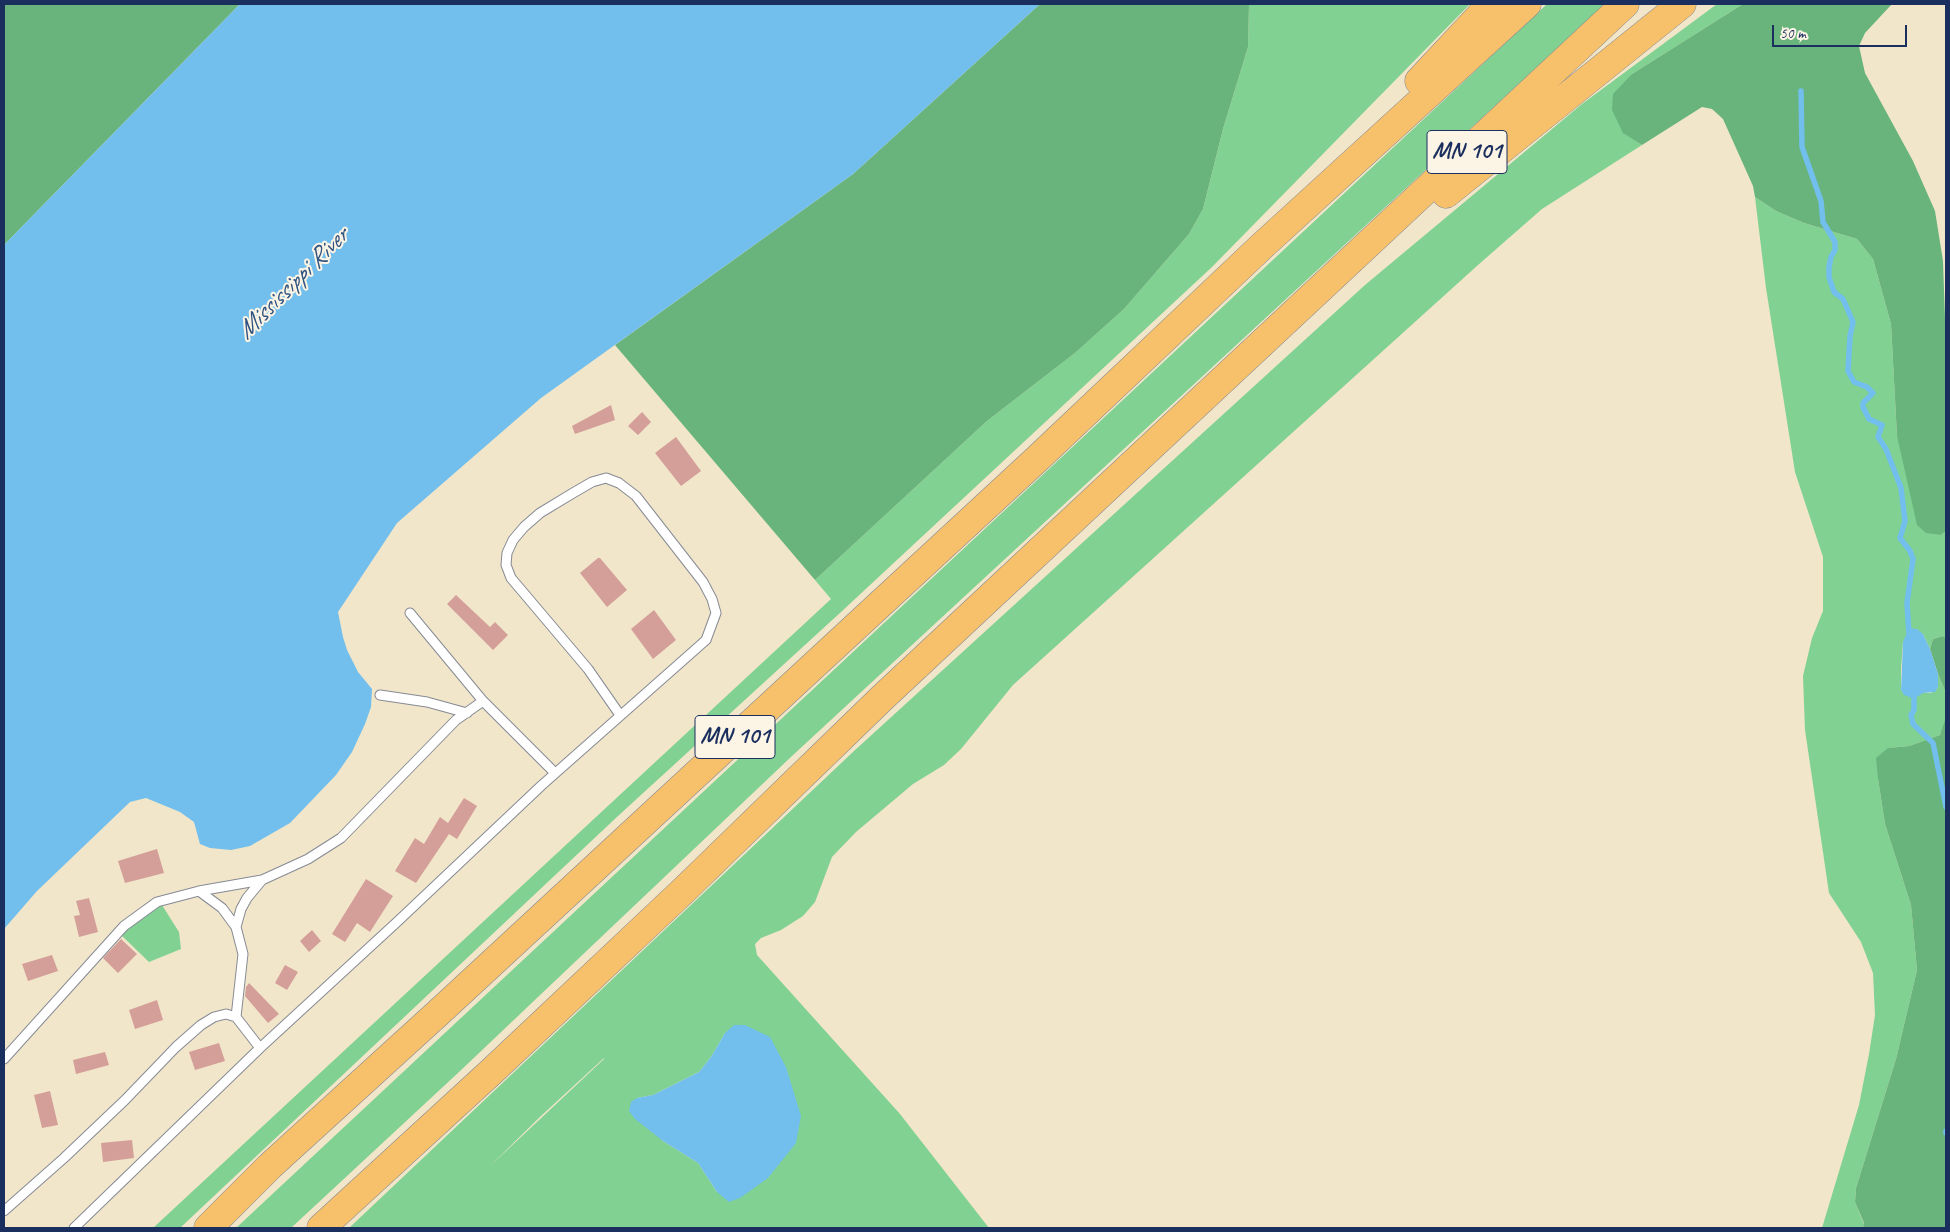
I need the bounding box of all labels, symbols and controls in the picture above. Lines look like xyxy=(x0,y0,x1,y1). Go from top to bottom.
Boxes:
scale bar xyxy=(1775,15,1910,47)
text: 50 m xyxy=(1780,24,1806,43)
road number: MN 101 xyxy=(1427,130,1507,173)
water label: Mississippi River xyxy=(231,222,355,346)
road number: MN 101 xyxy=(695,716,775,759)

